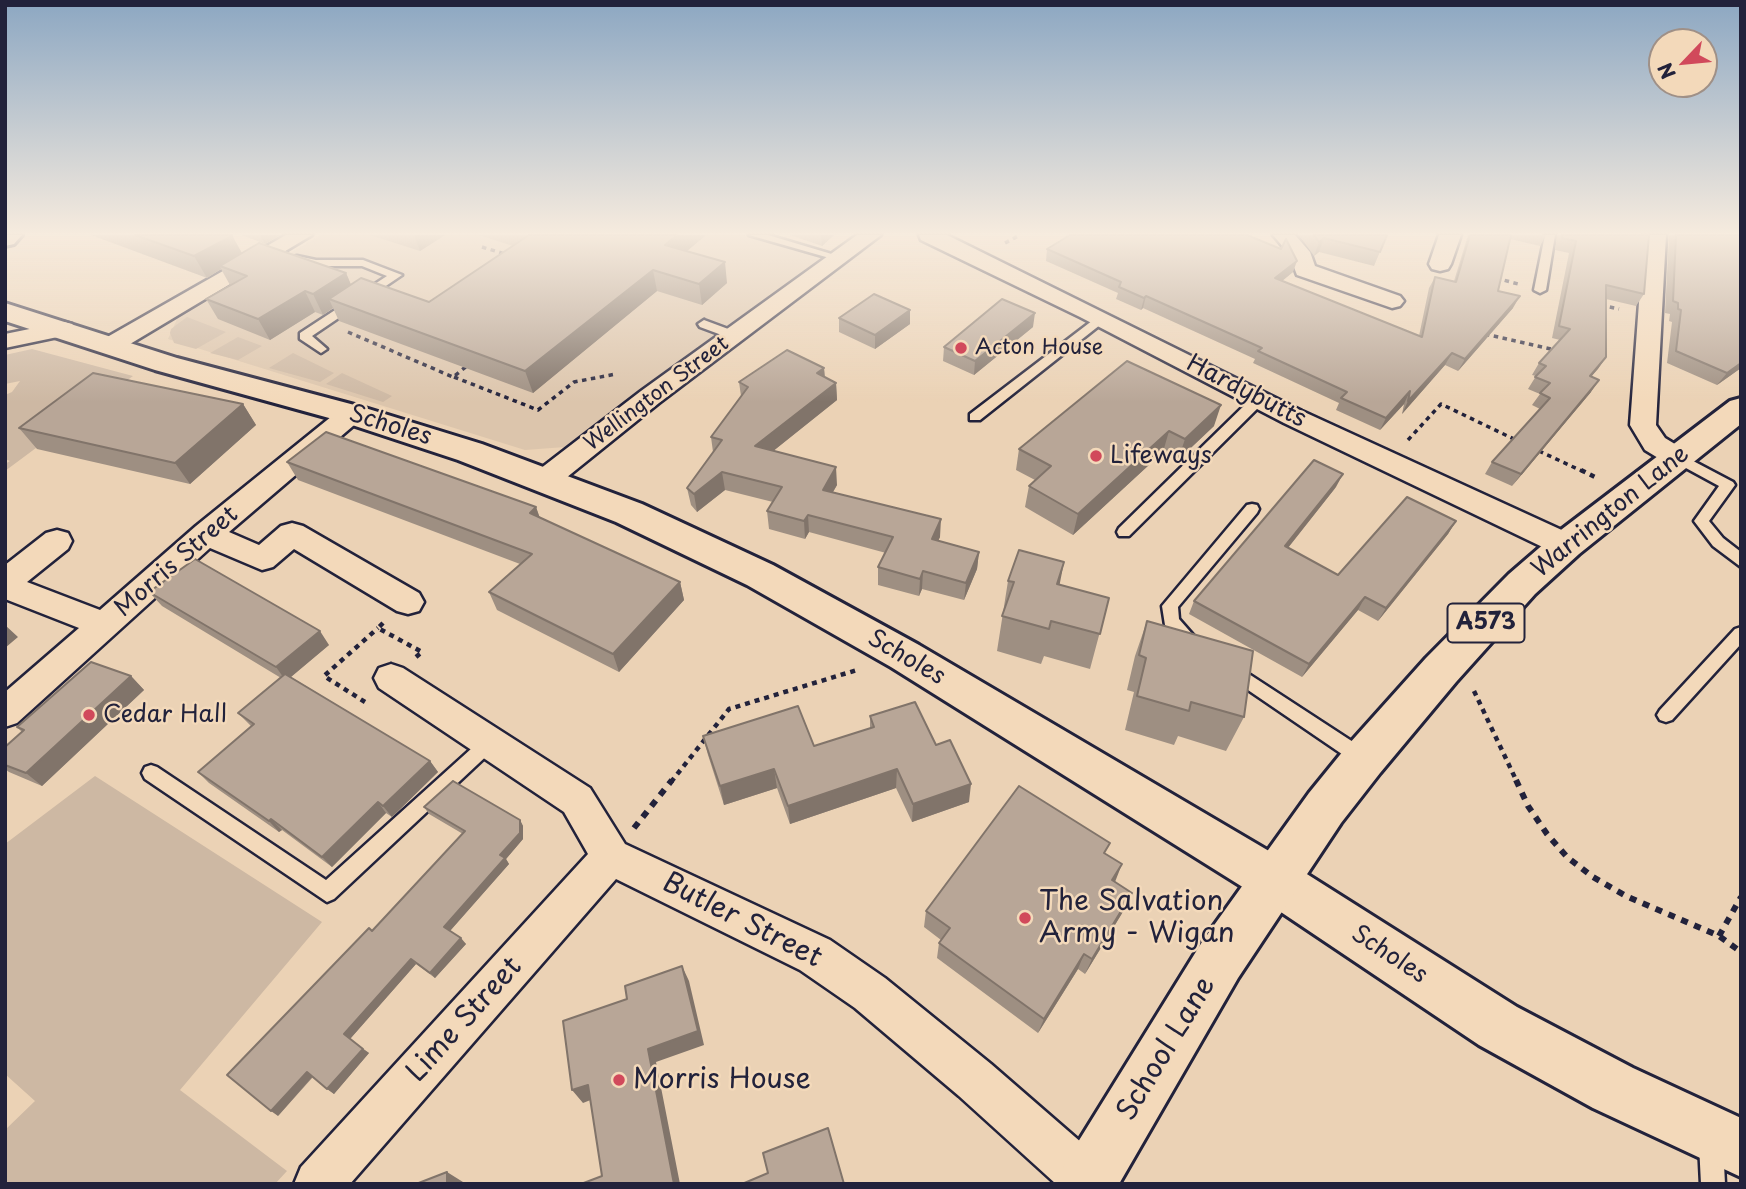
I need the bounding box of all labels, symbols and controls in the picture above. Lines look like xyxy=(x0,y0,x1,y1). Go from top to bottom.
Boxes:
north arrow xyxy=(1648,28,1718,98)
text: N xyxy=(1650,58,1682,84)
street label: Wellington Street xyxy=(580,331,734,457)
place label: Acton House xyxy=(975,335,1103,361)
marker: Acton House xyxy=(953,340,969,356)
street label: Hardybutts xyxy=(1182,350,1310,434)
street label: Scholes xyxy=(345,400,435,452)
street label: Warrington Lane xyxy=(1527,440,1695,584)
place label: Lifeways xyxy=(1110,442,1212,470)
marker: Lifeways xyxy=(1088,448,1104,464)
street label: Morris Street xyxy=(110,501,244,623)
road number: A573 xyxy=(1448,604,1524,642)
street label: Scholes xyxy=(862,624,950,692)
place label: Cedar Hall xyxy=(103,701,227,729)
marker: Cedar Hall xyxy=(81,707,97,723)
street label: Butler Street xyxy=(657,866,827,976)
place label: The Salvation Army - Wigan xyxy=(1039,885,1235,951)
marker: The Salvation Army - Wigan xyxy=(1017,910,1033,926)
street label: Scholes xyxy=(1346,920,1432,990)
street label: Lime Street xyxy=(400,951,530,1089)
street label: School Lane xyxy=(1111,971,1223,1127)
place label: Morris House xyxy=(633,1063,811,1097)
marker: Morris House xyxy=(611,1072,627,1088)

